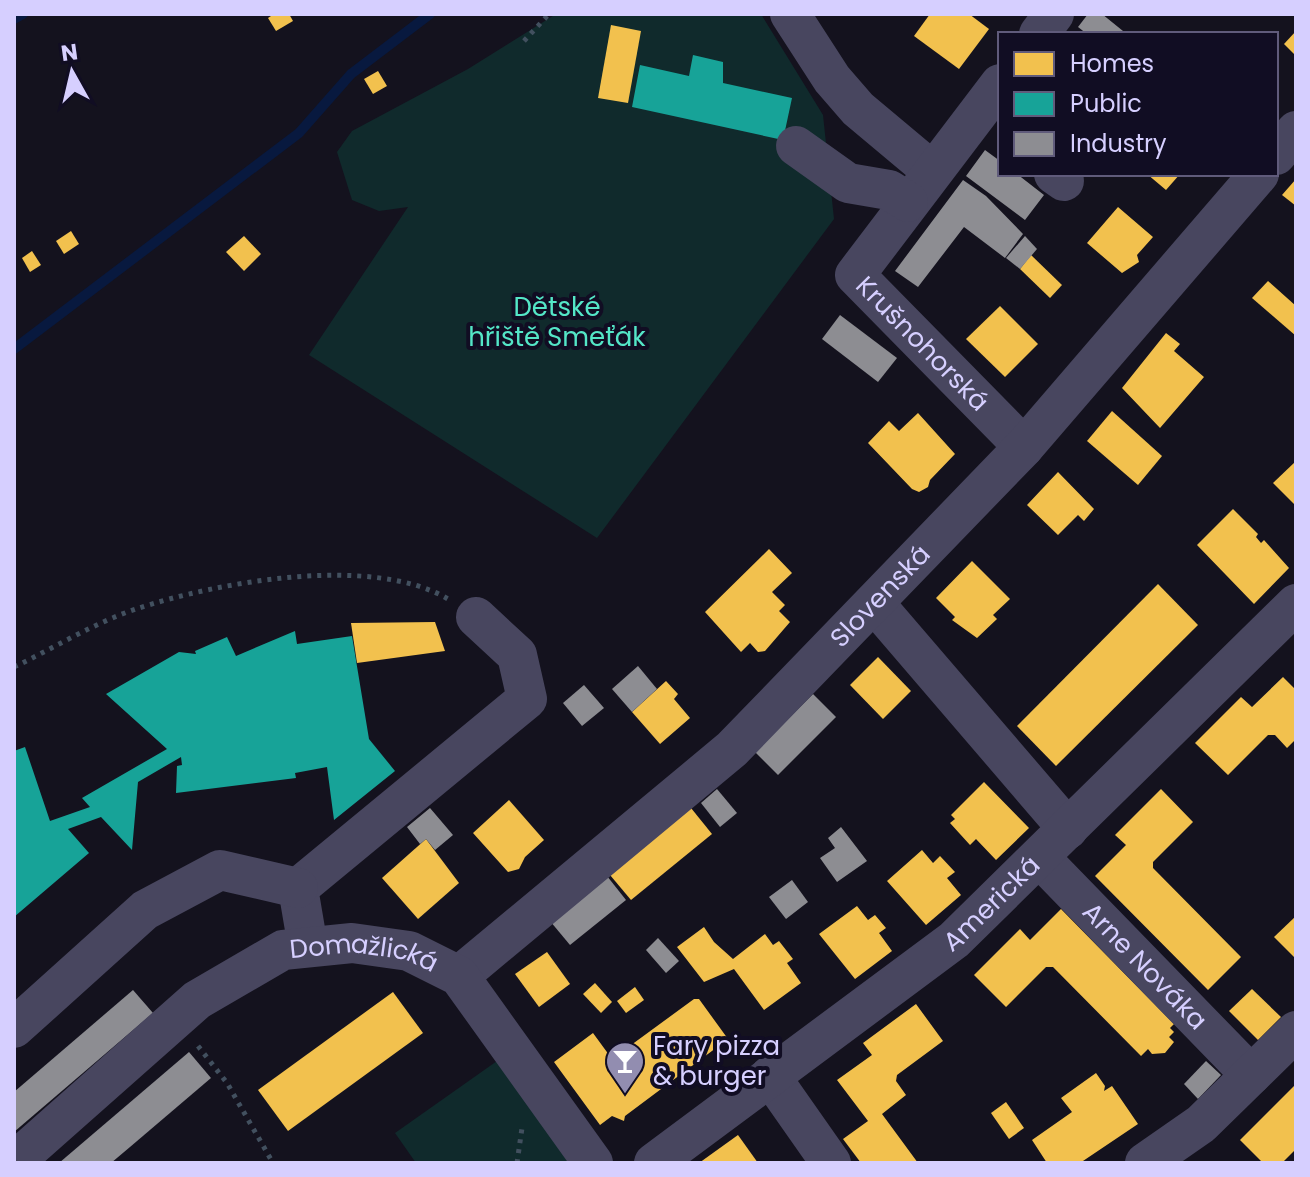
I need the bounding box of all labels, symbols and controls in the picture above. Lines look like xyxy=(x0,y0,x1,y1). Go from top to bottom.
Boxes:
north arrow xyxy=(32,32,112,112)
legend xyxy=(998,32,1278,176)
text: N xyxy=(59,36,80,69)
text: Homes xyxy=(1070,47,1154,80)
text: Public xyxy=(1070,87,1142,120)
text: Industry xyxy=(1070,127,1167,160)
street label: Krušnohorská xyxy=(848,268,997,419)
park label: Dětské hřiště Smeťák xyxy=(468,289,646,355)
street label: Slovenská xyxy=(822,537,938,655)
street label: Americká xyxy=(936,847,1048,960)
street label: Arne Nováka xyxy=(1075,894,1215,1038)
street label: Domažlická xyxy=(288,925,444,981)
place label: Fary pizza & burger xyxy=(653,1028,780,1094)
bar icon: Fary pizza & burger xyxy=(604,1040,646,1095)

